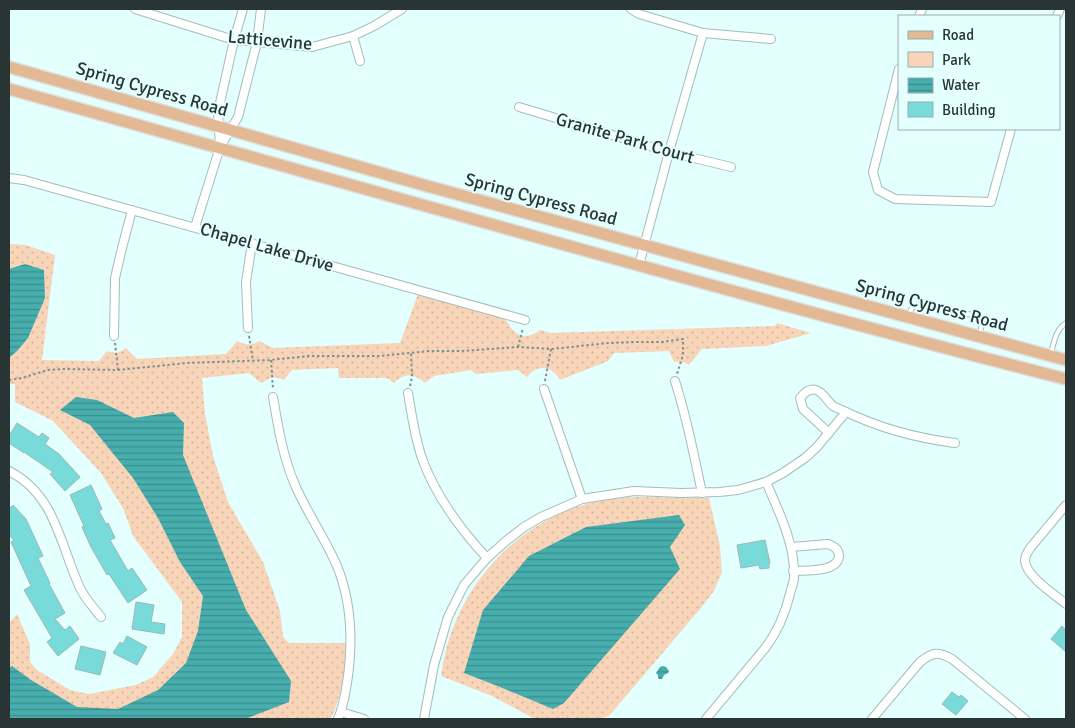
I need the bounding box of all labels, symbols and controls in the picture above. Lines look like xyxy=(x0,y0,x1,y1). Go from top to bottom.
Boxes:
legend xyxy=(898,15,1060,130)
street label: Latticevine xyxy=(227,25,313,55)
text: Road xyxy=(942,26,974,44)
text: Park xyxy=(942,51,971,69)
street label: Spring Cypress Road xyxy=(74,57,230,121)
text: Water xyxy=(942,76,980,94)
text: Building xyxy=(942,101,996,119)
street label: Granite Park Court xyxy=(553,108,697,168)
street label: Spring Cypress Road xyxy=(462,168,620,230)
street label: Chapel Lake Drive xyxy=(198,217,336,277)
street label: Spring Cypress Road xyxy=(853,274,1011,336)

